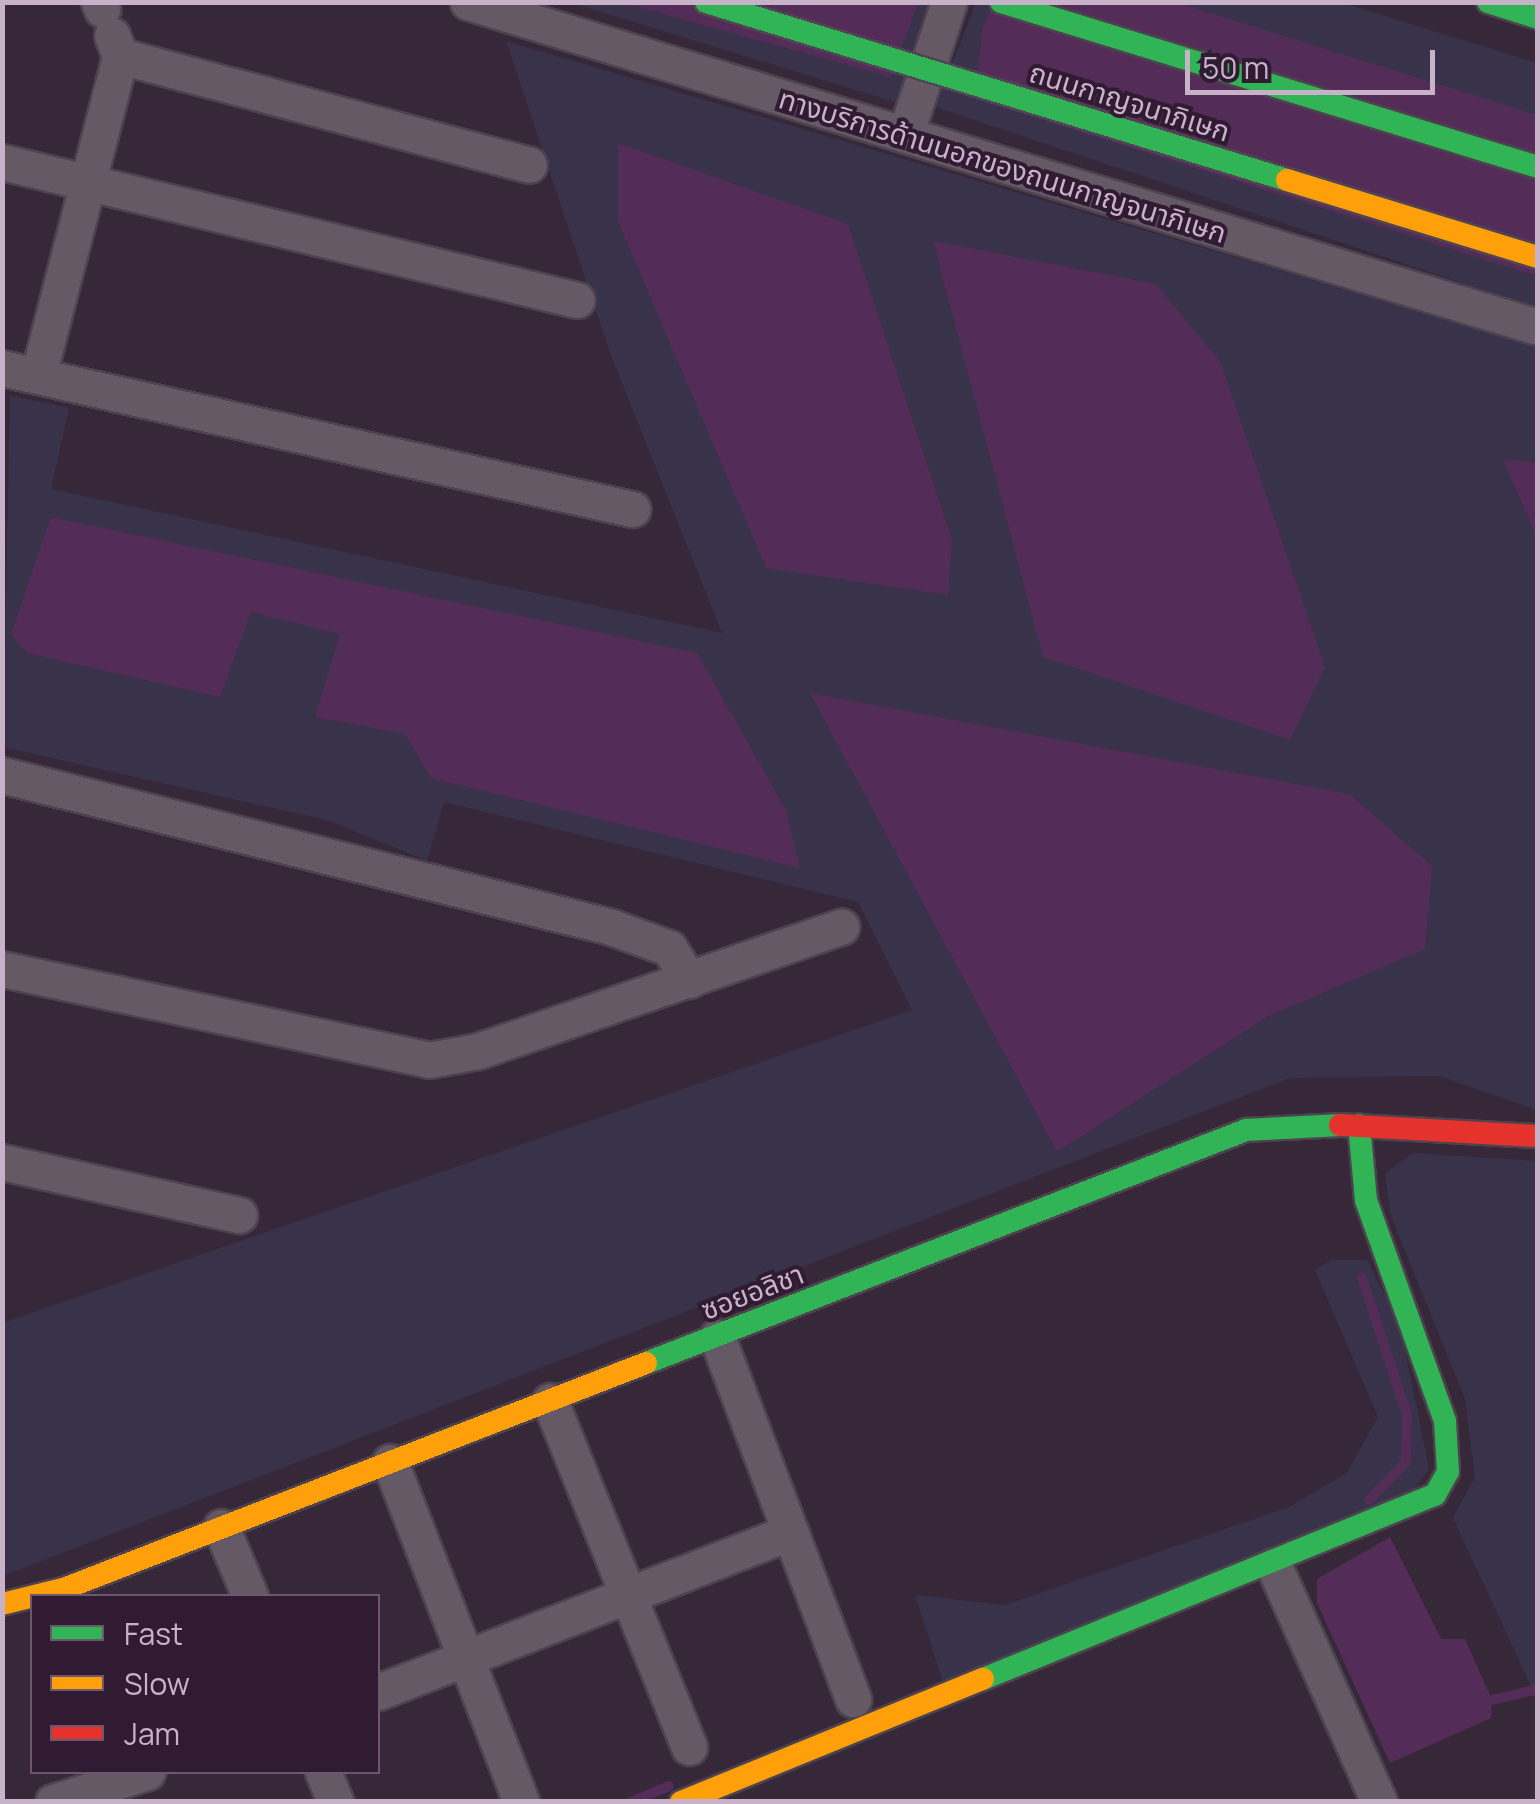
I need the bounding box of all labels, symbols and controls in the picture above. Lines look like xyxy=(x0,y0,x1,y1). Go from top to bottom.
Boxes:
scale bar xyxy=(1190,30,1440,92)
text: 50 m xyxy=(1202,47,1269,88)
street label: ถนนกาญจนาภิเษก xyxy=(1026,55,1234,147)
street label: ทางบริการด้านนอกของถนนกาญจนาภิเษก xyxy=(775,81,1231,249)
street label: ซอยอลิชา xyxy=(696,1256,808,1326)
legend xyxy=(30,1594,380,1774)
text: Fast xyxy=(124,1613,183,1654)
text: Slow xyxy=(124,1663,190,1704)
text: Jam xyxy=(124,1713,180,1754)

